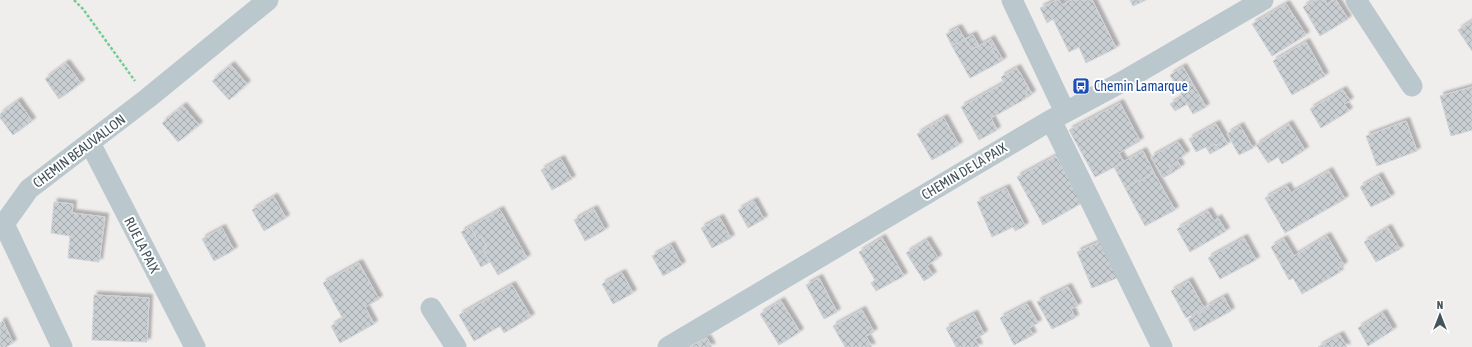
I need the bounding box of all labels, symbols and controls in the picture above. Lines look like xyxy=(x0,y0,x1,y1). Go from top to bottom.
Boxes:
bus stop icon: Chemin Lamarque xyxy=(1071,76,1091,96)
place label: Chemin Lamarque xyxy=(1094,78,1188,94)
street label: CHEMIN BEAUVALLON xyxy=(30,111,128,191)
street label: CHEMIN DE LA PAIX xyxy=(919,139,1010,203)
street label: RUE LA PAIX xyxy=(121,214,163,276)
north arrow xyxy=(1420,295,1460,335)
text: N xyxy=(1437,299,1443,311)

